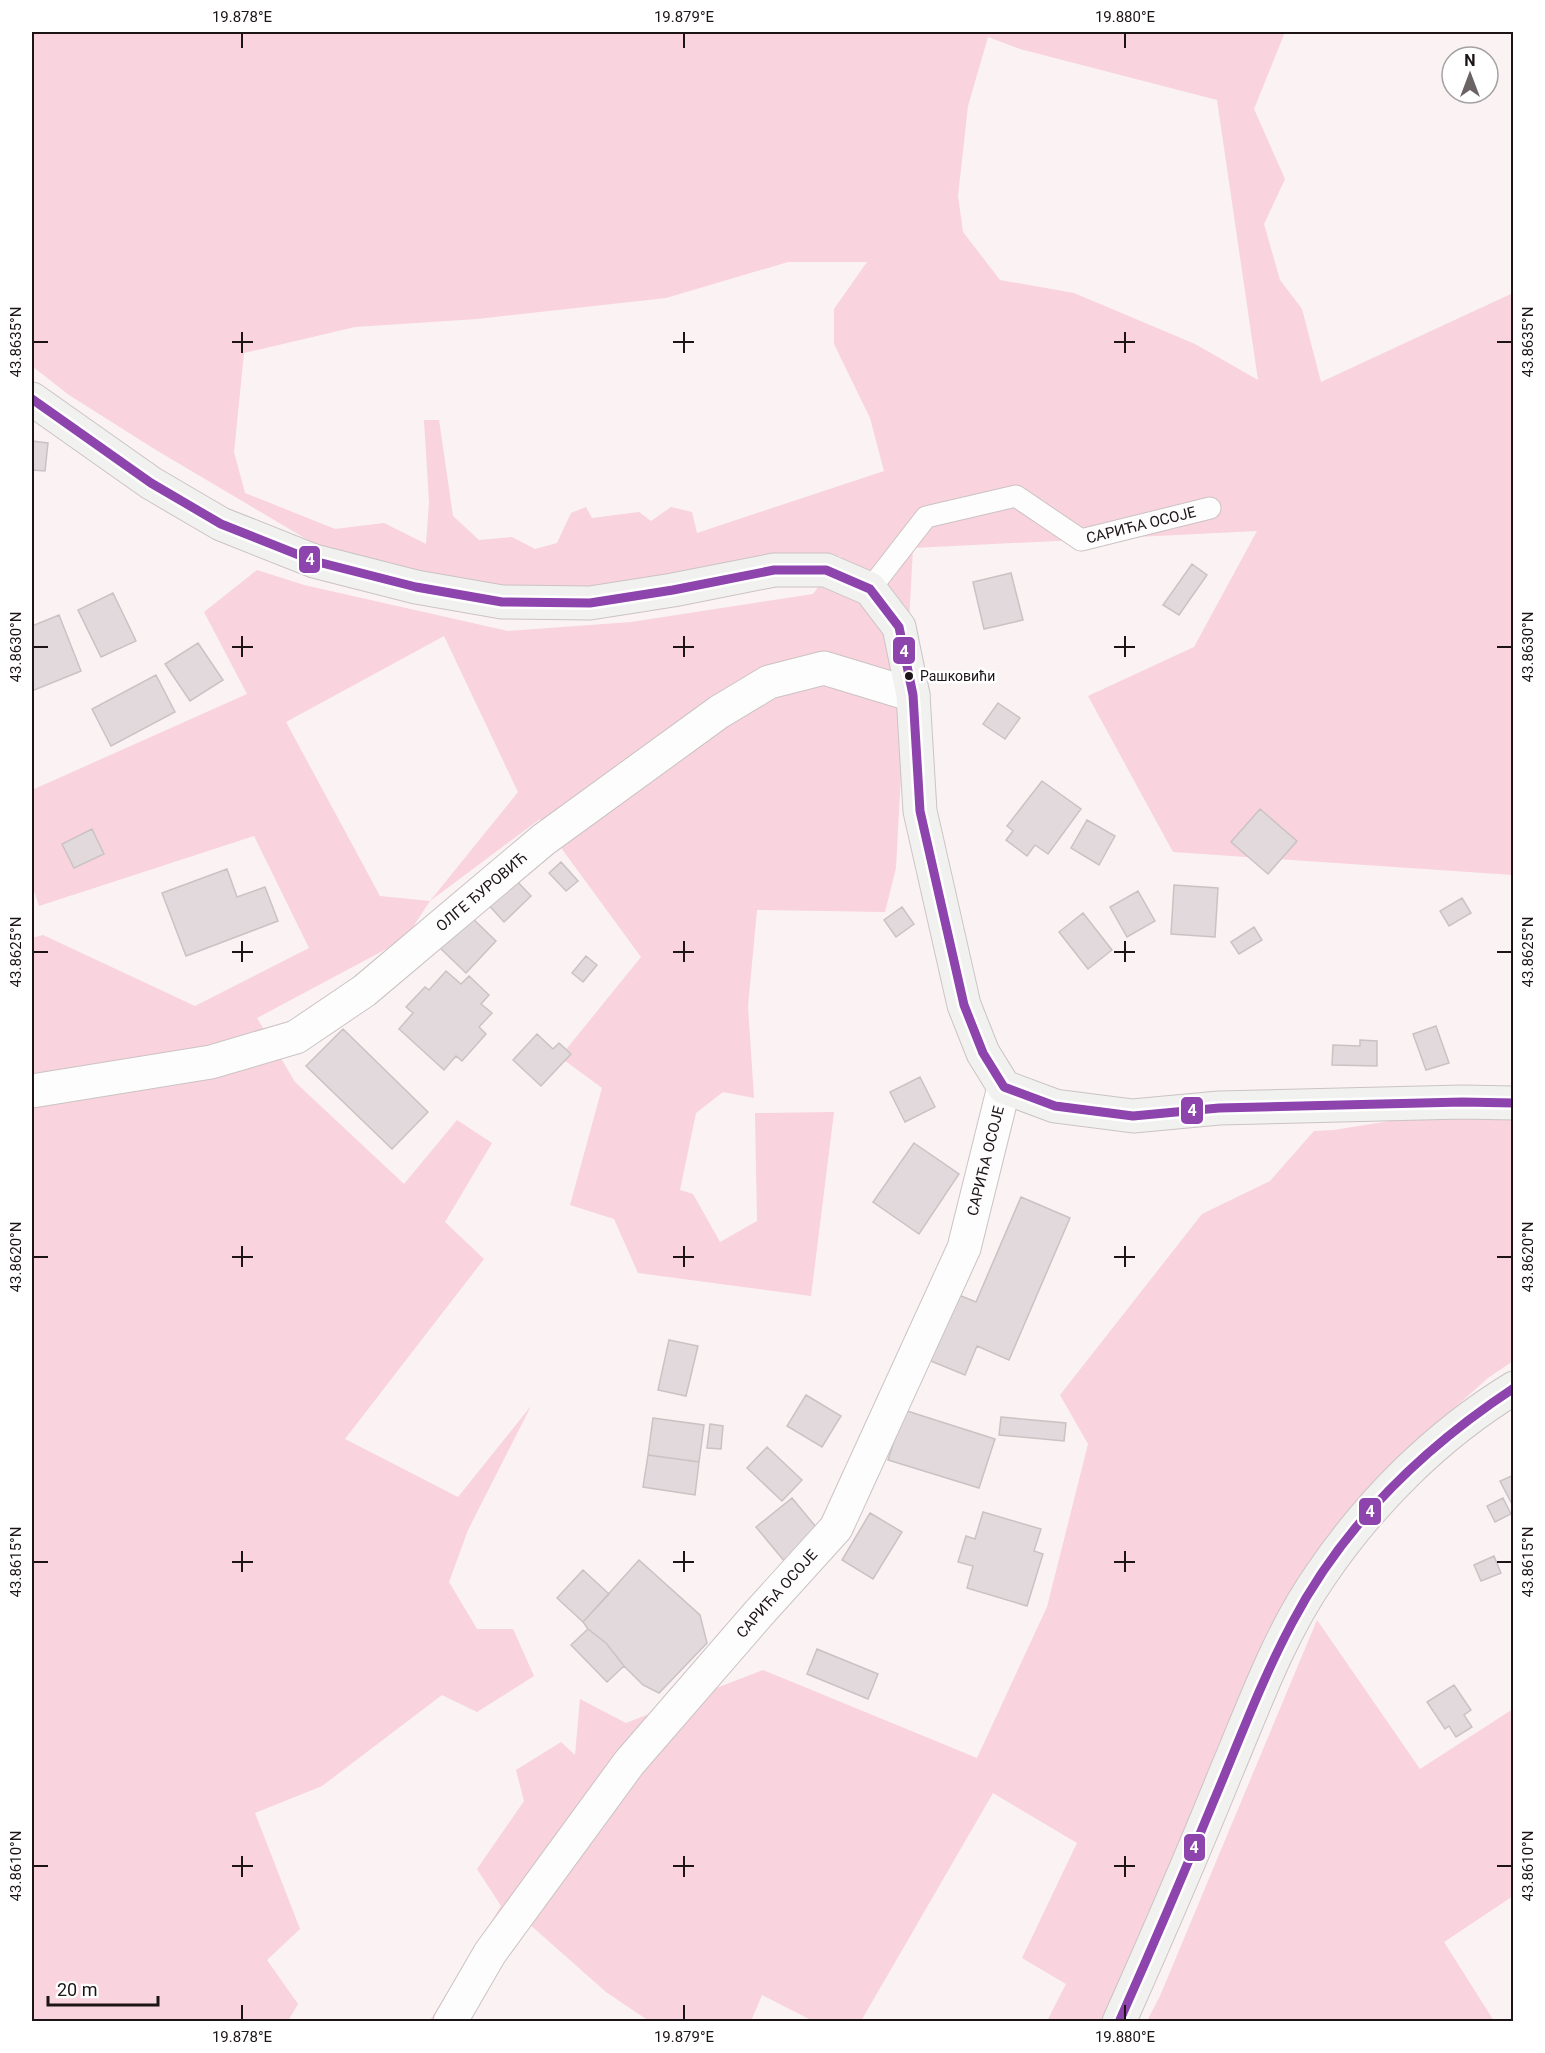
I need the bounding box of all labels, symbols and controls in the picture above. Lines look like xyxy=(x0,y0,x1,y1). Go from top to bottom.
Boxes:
text: 19.878°E xyxy=(212,8,273,26)
text: 19.879°E xyxy=(654,8,715,26)
text: 19.880°E xyxy=(1095,8,1156,26)
north arrow xyxy=(1440,45,1500,105)
text: N xyxy=(1464,51,1476,70)
text: 43.8635°N xyxy=(7,307,25,377)
text: 43.8635°N xyxy=(1519,307,1537,377)
street label: САРИЋА ОСОЈЕ xyxy=(1084,503,1198,547)
line badge: 4 xyxy=(298,545,321,574)
text: 4 xyxy=(305,550,315,569)
text: 43.8630°N xyxy=(7,612,25,682)
text: 43.8630°N xyxy=(1519,612,1537,682)
line badge: 4 xyxy=(892,636,916,665)
text: 4 xyxy=(899,642,909,661)
place label: Рашковићи xyxy=(920,668,995,684)
marker: Рашковићи xyxy=(903,670,915,682)
street label: ОЛГЕ ЂУРОВИЋ xyxy=(433,848,531,935)
text: 43.8625°N xyxy=(7,917,25,987)
text: 43.8625°N xyxy=(1519,917,1537,987)
line badge: 4 xyxy=(1180,1096,1204,1125)
text: 4 xyxy=(1187,1101,1197,1120)
street label: САРИЋА ОСОЈЕ xyxy=(963,1104,1008,1218)
text: 43.8620°N xyxy=(7,1222,25,1292)
text: 43.8620°N xyxy=(1519,1222,1537,1292)
line badge: 4 xyxy=(1358,1497,1382,1526)
text: 4 xyxy=(1365,1502,1375,1521)
text: 43.8615°N xyxy=(7,1527,25,1597)
text: 43.8615°N xyxy=(1519,1527,1537,1597)
street label: САРИЋА ОСОЈЕ xyxy=(733,1545,821,1642)
text: 43.8610°N xyxy=(7,1831,25,1901)
text: 43.8610°N xyxy=(1519,1831,1537,1901)
line badge: 4 xyxy=(1183,1833,1206,1862)
text: 4 xyxy=(1189,1838,1199,1857)
scale bar xyxy=(48,1969,158,2007)
text: 20 m xyxy=(57,1979,97,2000)
text: 19.878°E xyxy=(212,2028,273,2046)
text: 19.879°E xyxy=(654,2028,715,2046)
text: 19.880°E xyxy=(1095,2028,1156,2046)

